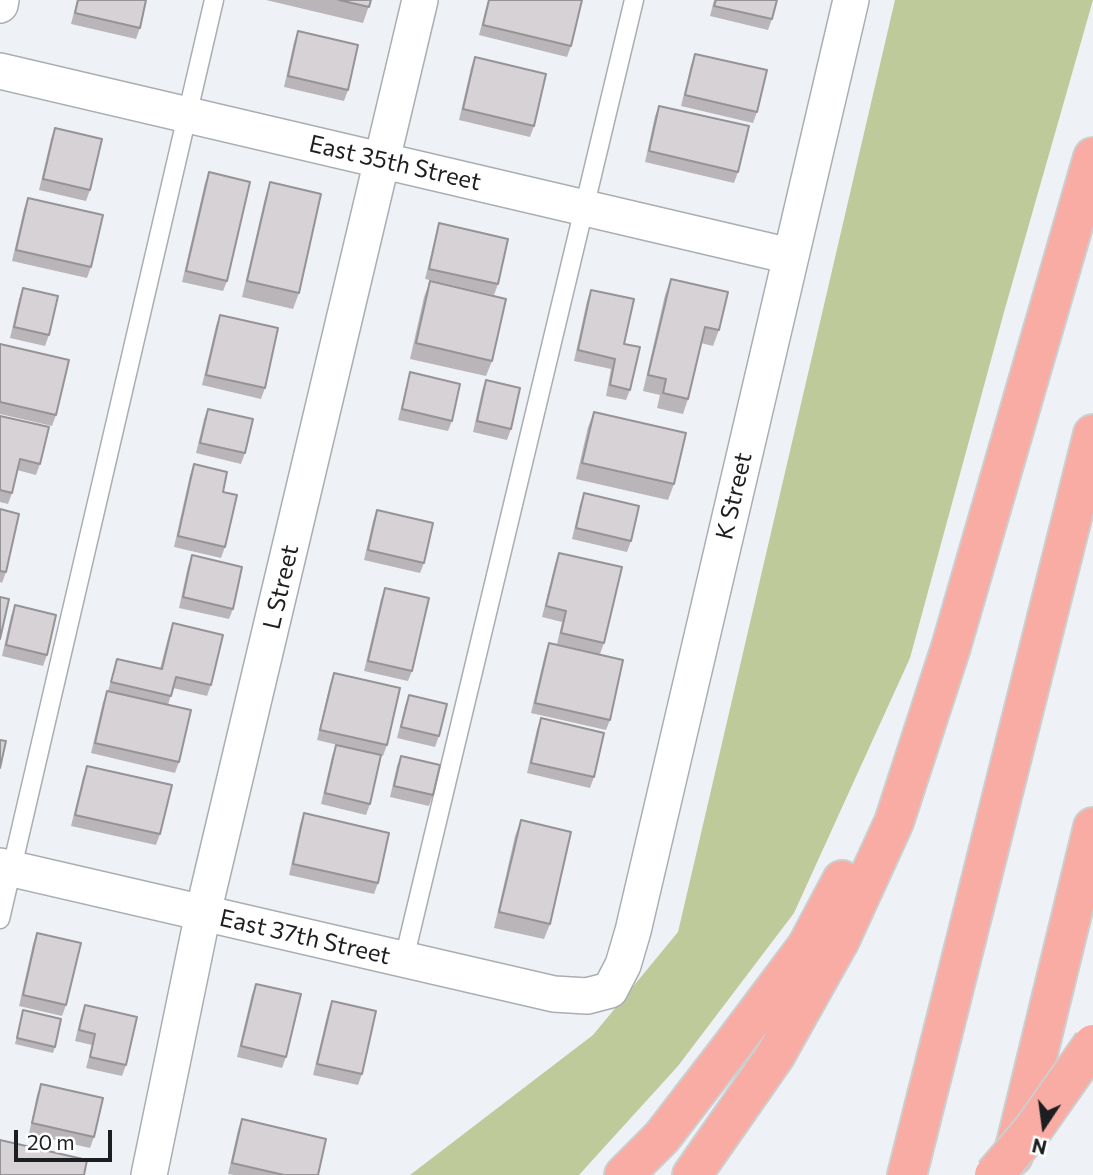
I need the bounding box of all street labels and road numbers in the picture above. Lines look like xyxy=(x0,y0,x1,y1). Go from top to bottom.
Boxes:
street label: East 35th Street xyxy=(306,129,484,197)
street label: K Street xyxy=(710,450,758,542)
street label: L Street xyxy=(257,542,305,632)
street label: East 37th Street xyxy=(217,903,393,971)

